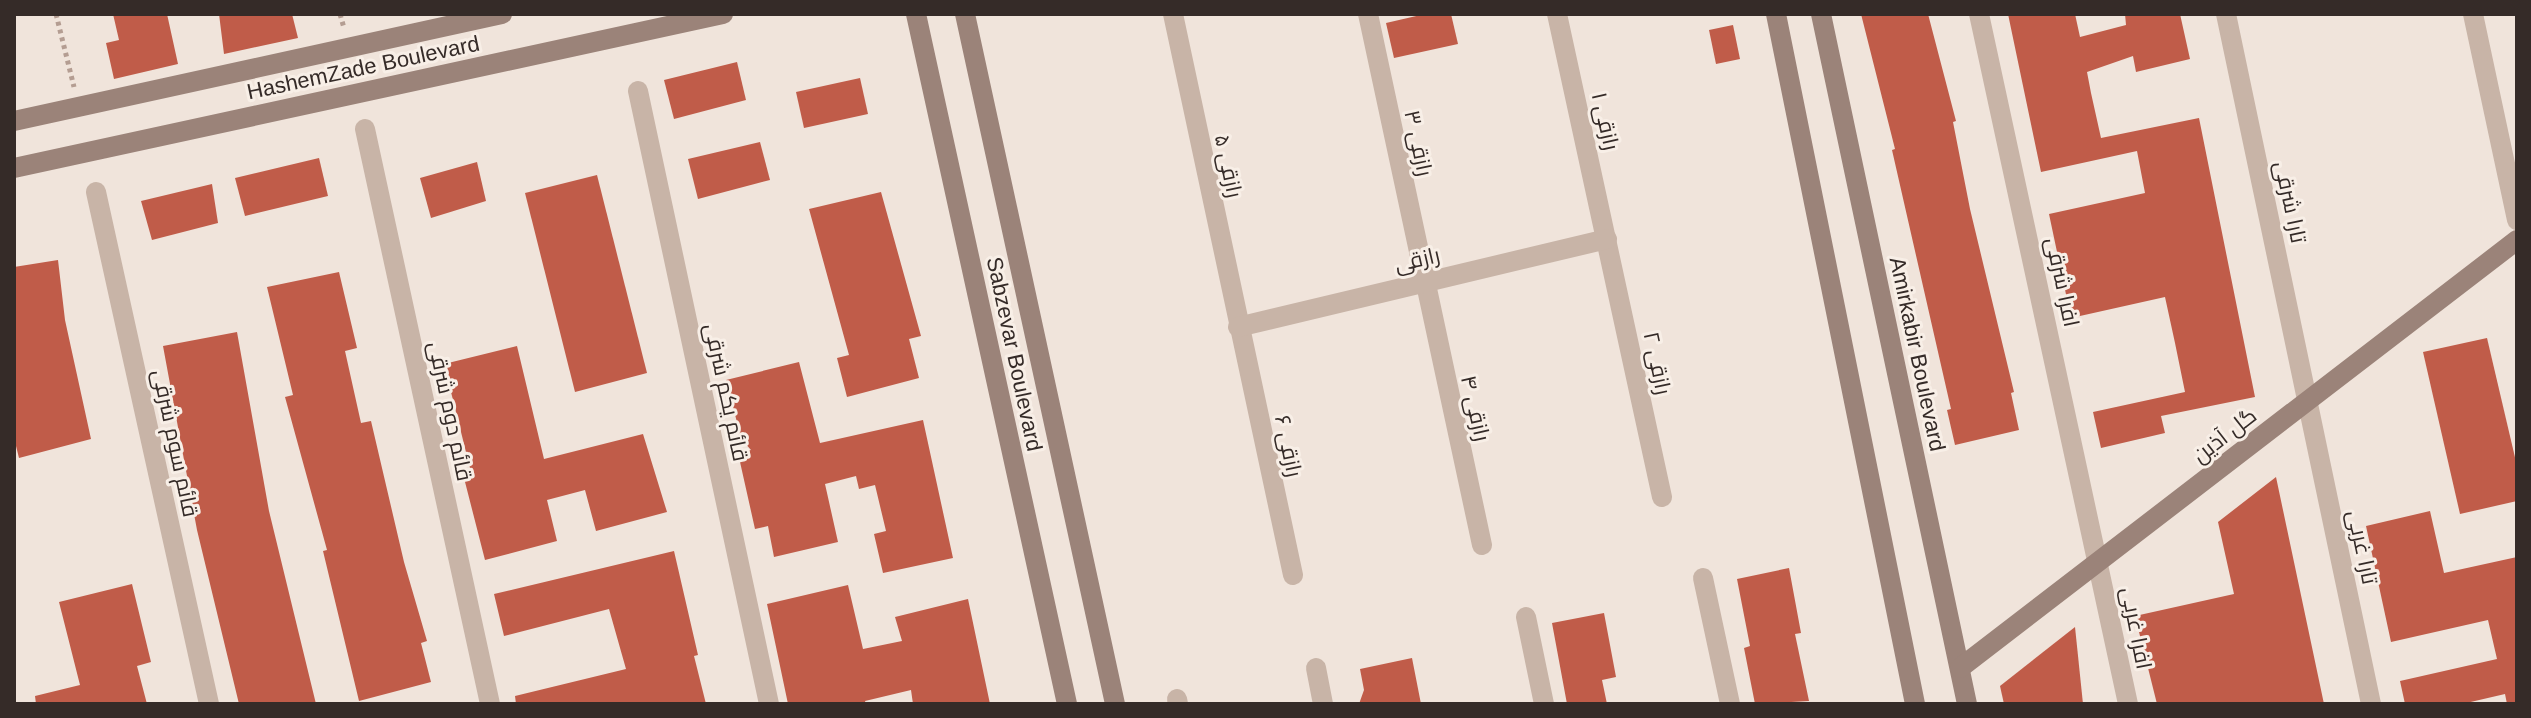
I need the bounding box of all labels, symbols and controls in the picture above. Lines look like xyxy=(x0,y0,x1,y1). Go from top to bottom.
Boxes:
street label: HashemZade Boulevard xyxy=(244,31,482,104)
street label: رازقی ۱ xyxy=(1586,90,1624,153)
street label: رازقی ۳ xyxy=(1398,108,1438,179)
street label: رازقی ۵ xyxy=(1209,132,1247,200)
street label: تارا شرقی xyxy=(2269,159,2311,246)
street label: افرا شرقی xyxy=(2040,235,2084,329)
street label: رازقی xyxy=(1392,242,1443,278)
street label: Sabzevar Boulevard xyxy=(982,255,1047,454)
street label: Amirkabir Boulevard xyxy=(1885,255,1950,454)
street label: قائم یکم شرقی xyxy=(697,321,753,464)
street label: رازقی ۲ xyxy=(1638,329,1676,397)
street label: قائم دوم شرقی xyxy=(421,339,477,484)
street label: قائم سوم شرقی xyxy=(145,367,203,520)
street label: رازقی ۴ xyxy=(1455,373,1495,444)
street label: گل آذین xyxy=(2187,403,2262,469)
street label: رازقی ۶ xyxy=(1269,413,1307,480)
street label: تارا غربی xyxy=(2341,508,2383,587)
street label: افرا غربی xyxy=(2115,585,2157,671)

